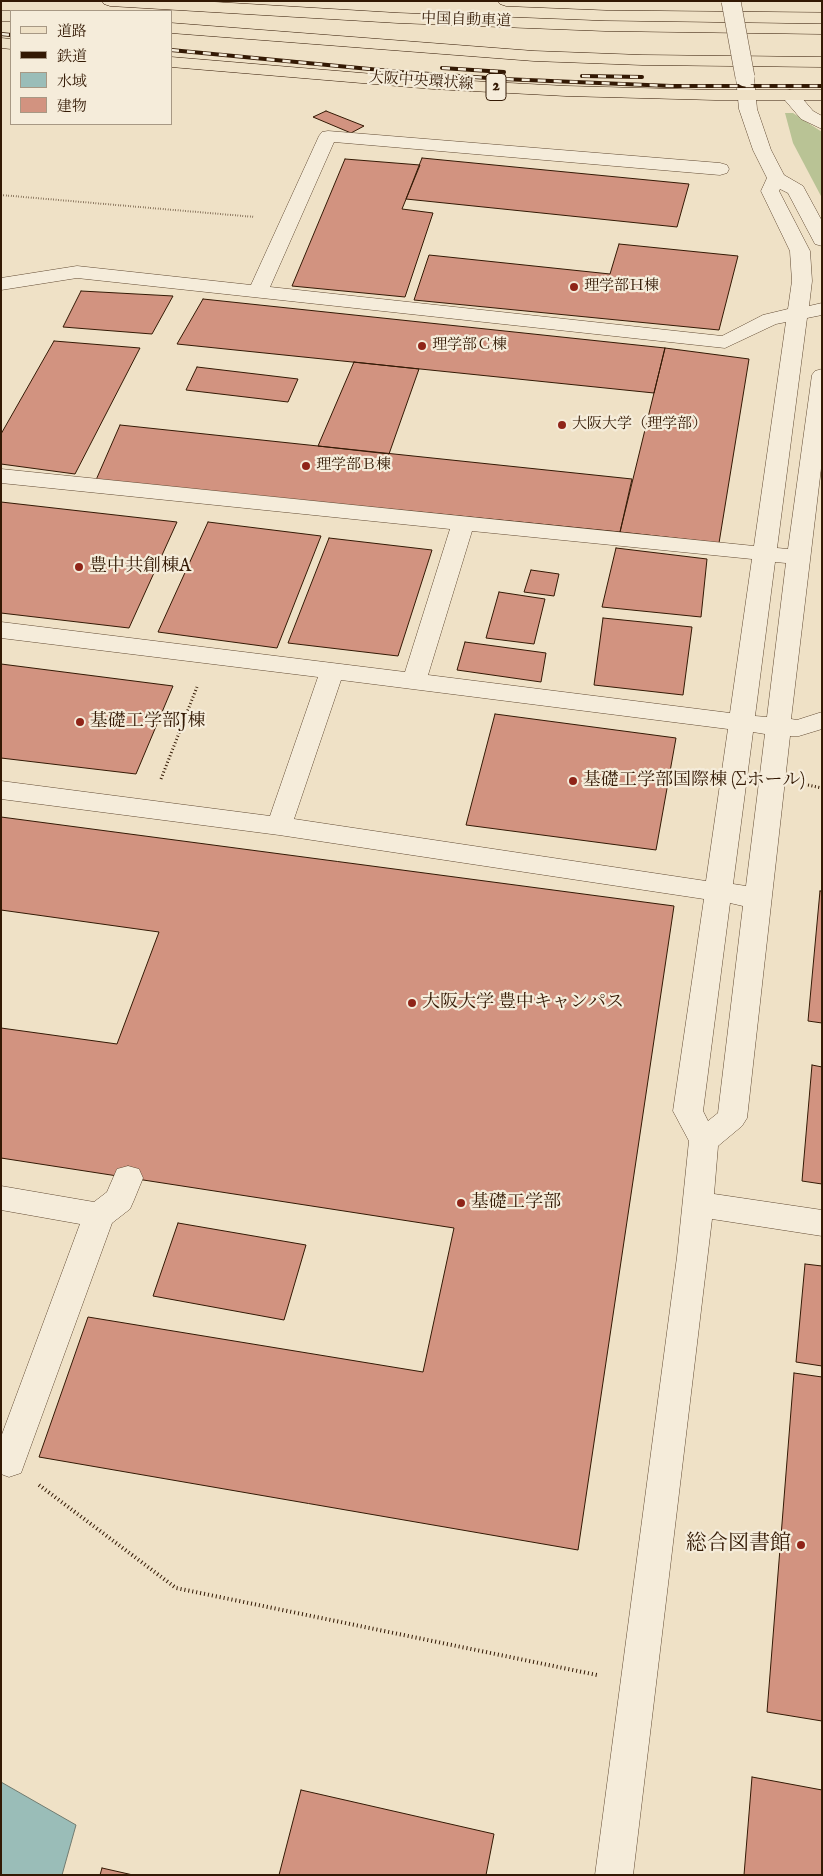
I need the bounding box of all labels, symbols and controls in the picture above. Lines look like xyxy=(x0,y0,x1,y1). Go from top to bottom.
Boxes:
legend xyxy=(10,10,172,125)
street label: 中国自動車道 xyxy=(421,10,511,32)
text: 道路 xyxy=(57,22,87,41)
text: 鉄道 xyxy=(57,47,87,66)
street label: 大阪中央環状線 xyxy=(368,69,474,95)
text: 水域 xyxy=(57,72,87,91)
road number: 2 xyxy=(486,74,506,100)
text: 建物 xyxy=(57,97,87,116)
place label: 理学部Ｈ棟 xyxy=(584,278,659,296)
marker: 理学部Ｈ棟 xyxy=(568,281,580,293)
place label: 理学部Ｃ棟 xyxy=(432,337,507,355)
marker: 理学部Ｃ棟 xyxy=(416,340,428,352)
place label: 大阪大学（理学部） xyxy=(572,416,707,434)
marker: 大阪大学（理学部） xyxy=(556,419,568,431)
place label: 理学部Ｂ棟 xyxy=(316,457,391,475)
marker: 理学部Ｂ棟 xyxy=(300,460,312,472)
place label: 豊中共創棟A xyxy=(89,556,191,578)
marker: 豊中共創棟A xyxy=(73,561,85,573)
place label: 基礎工学部J棟 xyxy=(90,711,205,733)
marker: 基礎工学部J棟 xyxy=(74,716,86,728)
place label: 基礎工学部国際棟 (Σホール) xyxy=(583,770,805,792)
marker: 基礎工学部国際棟 (Σホール) xyxy=(567,775,579,787)
place label: 大阪大学 豊中キャンパス xyxy=(422,992,624,1014)
marker: 大阪大学 豊中キャンパス xyxy=(406,997,418,1009)
place label: 基礎工学部 xyxy=(471,1192,561,1214)
marker: 基礎工学部 xyxy=(455,1197,467,1209)
place label: 総合図書館 xyxy=(686,1532,791,1558)
marker: 総合図書館 xyxy=(795,1539,807,1551)

